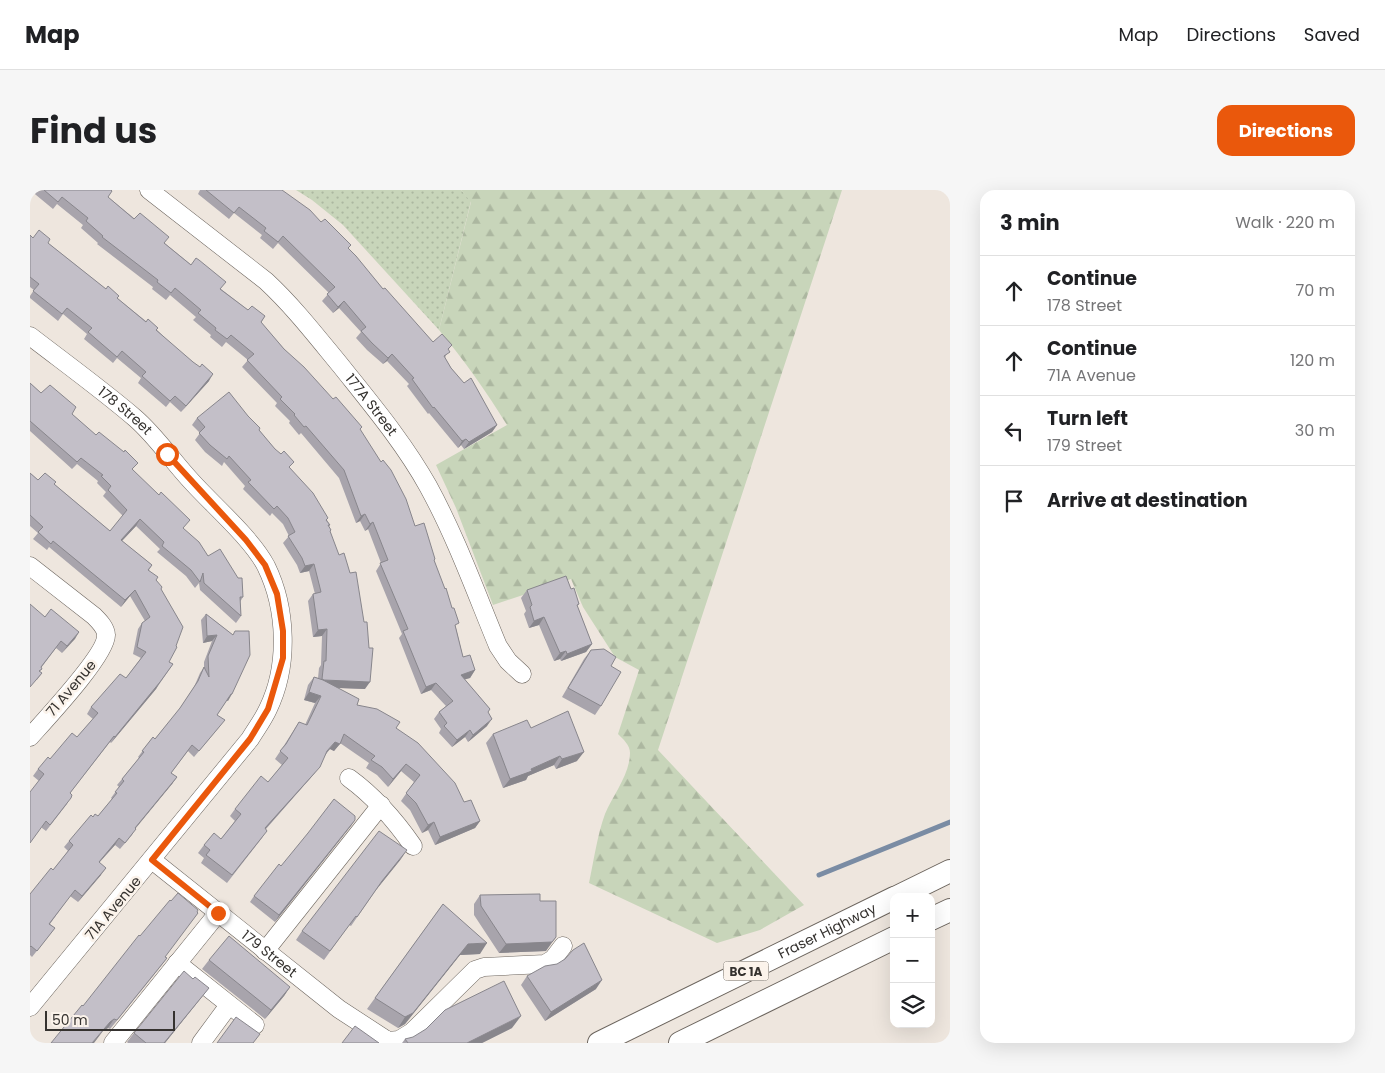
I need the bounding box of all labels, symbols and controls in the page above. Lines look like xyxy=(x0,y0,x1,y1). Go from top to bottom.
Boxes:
text: Map xyxy=(25,18,80,51)
text: Map xyxy=(1119,22,1158,47)
text: Directions xyxy=(1186,22,1276,47)
text: Saved xyxy=(1304,22,1360,47)
button: Directions xyxy=(1217,105,1355,156)
text: Find us xyxy=(30,106,157,155)
text: 3 min xyxy=(1000,208,1060,237)
text: Walk · 220 m xyxy=(1235,211,1335,234)
text: Continue xyxy=(1047,265,1137,292)
icon: ahead xyxy=(1000,277,1028,305)
text: 70 m xyxy=(1295,279,1335,302)
text: 178 Street xyxy=(1047,294,1122,317)
text: Continue xyxy=(1047,335,1137,362)
icon: ahead xyxy=(1000,347,1028,375)
text: 120 m xyxy=(1290,349,1335,372)
text: 71A Avenue xyxy=(1047,364,1136,387)
street label: 177A Street xyxy=(341,369,402,440)
street label: 178 Street xyxy=(94,382,157,439)
text: Turn left xyxy=(1047,405,1128,432)
icon: left xyxy=(1000,417,1028,445)
text: 30 m xyxy=(1295,419,1335,442)
text: 179 Street xyxy=(1047,434,1122,457)
route start xyxy=(156,443,179,466)
icon: arrive xyxy=(1000,487,1028,515)
text: Arrive at destination xyxy=(1047,487,1248,514)
street label: 71 Avenue xyxy=(41,655,101,721)
street label: 71A Avenue xyxy=(80,872,146,944)
map controls xyxy=(890,893,935,1028)
button: + xyxy=(890,893,935,938)
street label: Fraser Highway xyxy=(774,898,880,964)
route end xyxy=(207,902,230,925)
street label: 179 Street xyxy=(237,925,301,982)
button: − xyxy=(890,938,935,983)
road number: BC 1A xyxy=(724,961,768,980)
button: layers xyxy=(890,983,935,1028)
scale bar xyxy=(45,1008,175,1031)
text: 50 m xyxy=(52,1010,88,1030)

